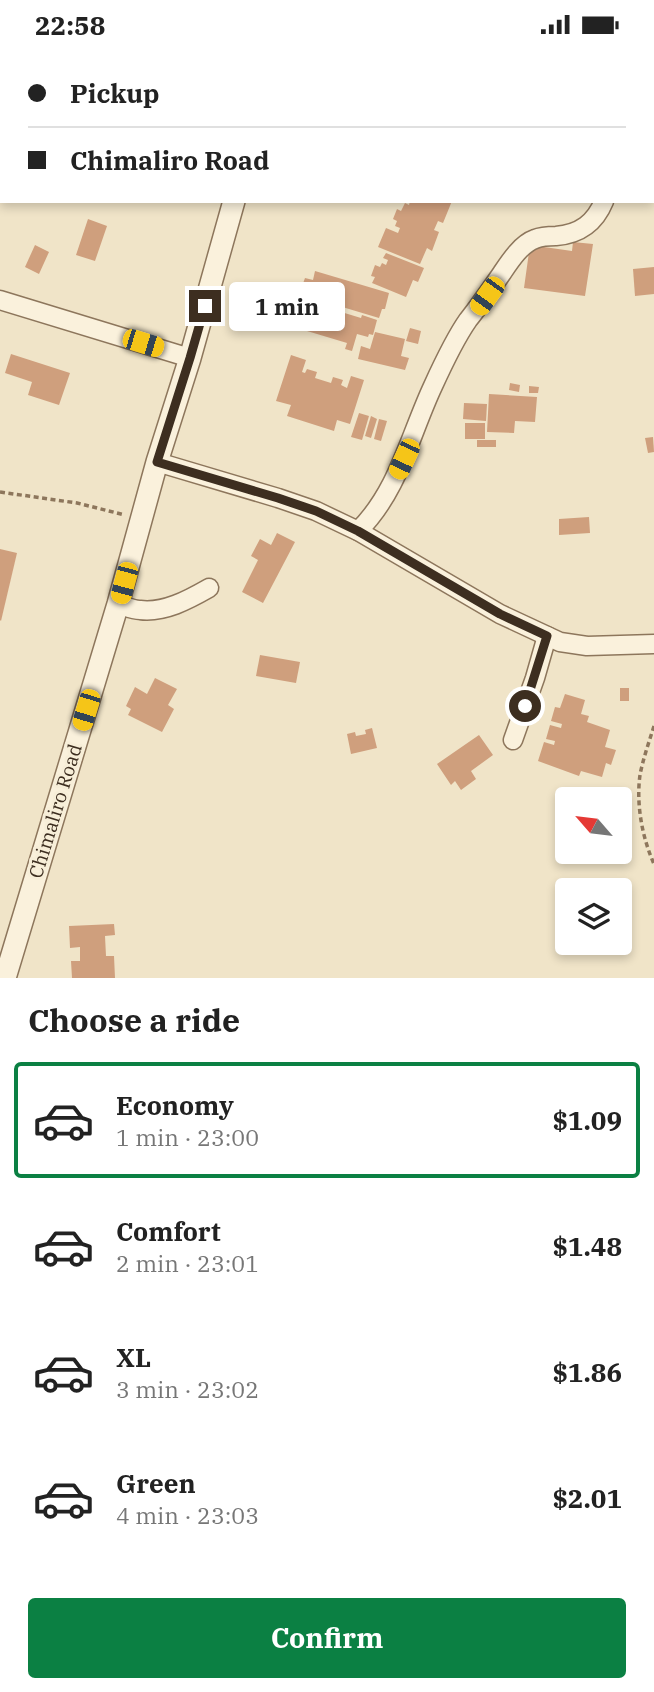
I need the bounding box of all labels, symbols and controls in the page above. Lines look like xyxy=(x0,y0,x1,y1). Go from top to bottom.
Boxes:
text: 22:58 xyxy=(35,8,105,42)
text: Pickup xyxy=(70,76,160,110)
text: Chimaliro Road xyxy=(70,143,269,177)
car xyxy=(467,273,508,319)
callout: 1 min xyxy=(230,281,345,331)
route end xyxy=(189,290,221,322)
text: 1 min xyxy=(255,291,319,321)
car xyxy=(120,327,167,359)
car xyxy=(386,436,423,482)
car xyxy=(109,560,140,606)
car xyxy=(70,687,103,733)
route start xyxy=(509,690,541,722)
street label: Chimaliro Road xyxy=(23,741,87,881)
north arrow xyxy=(555,787,632,865)
map controls xyxy=(555,787,632,955)
button: layers xyxy=(555,878,632,955)
text: Choose a ride xyxy=(28,999,240,1041)
text: Economy xyxy=(116,1088,234,1122)
icon: car xyxy=(32,1089,95,1152)
text: $1.09 xyxy=(552,1103,622,1137)
text: 1 min · 23:00 xyxy=(116,1122,259,1152)
text: Comfort xyxy=(116,1214,221,1248)
icon: car xyxy=(32,1215,95,1278)
text: $1.48 xyxy=(552,1229,622,1263)
text: 2 min · 23:01 xyxy=(116,1248,259,1278)
text: XL xyxy=(116,1340,151,1374)
icon: car xyxy=(32,1341,95,1404)
text: $1.86 xyxy=(552,1355,622,1389)
text: 3 min · 23:02 xyxy=(116,1374,259,1404)
text: Green xyxy=(116,1466,196,1500)
icon: car xyxy=(32,1467,95,1530)
text: $2.01 xyxy=(552,1481,622,1515)
text: 4 min · 23:03 xyxy=(116,1500,259,1530)
button: Confirm xyxy=(28,1598,626,1678)

